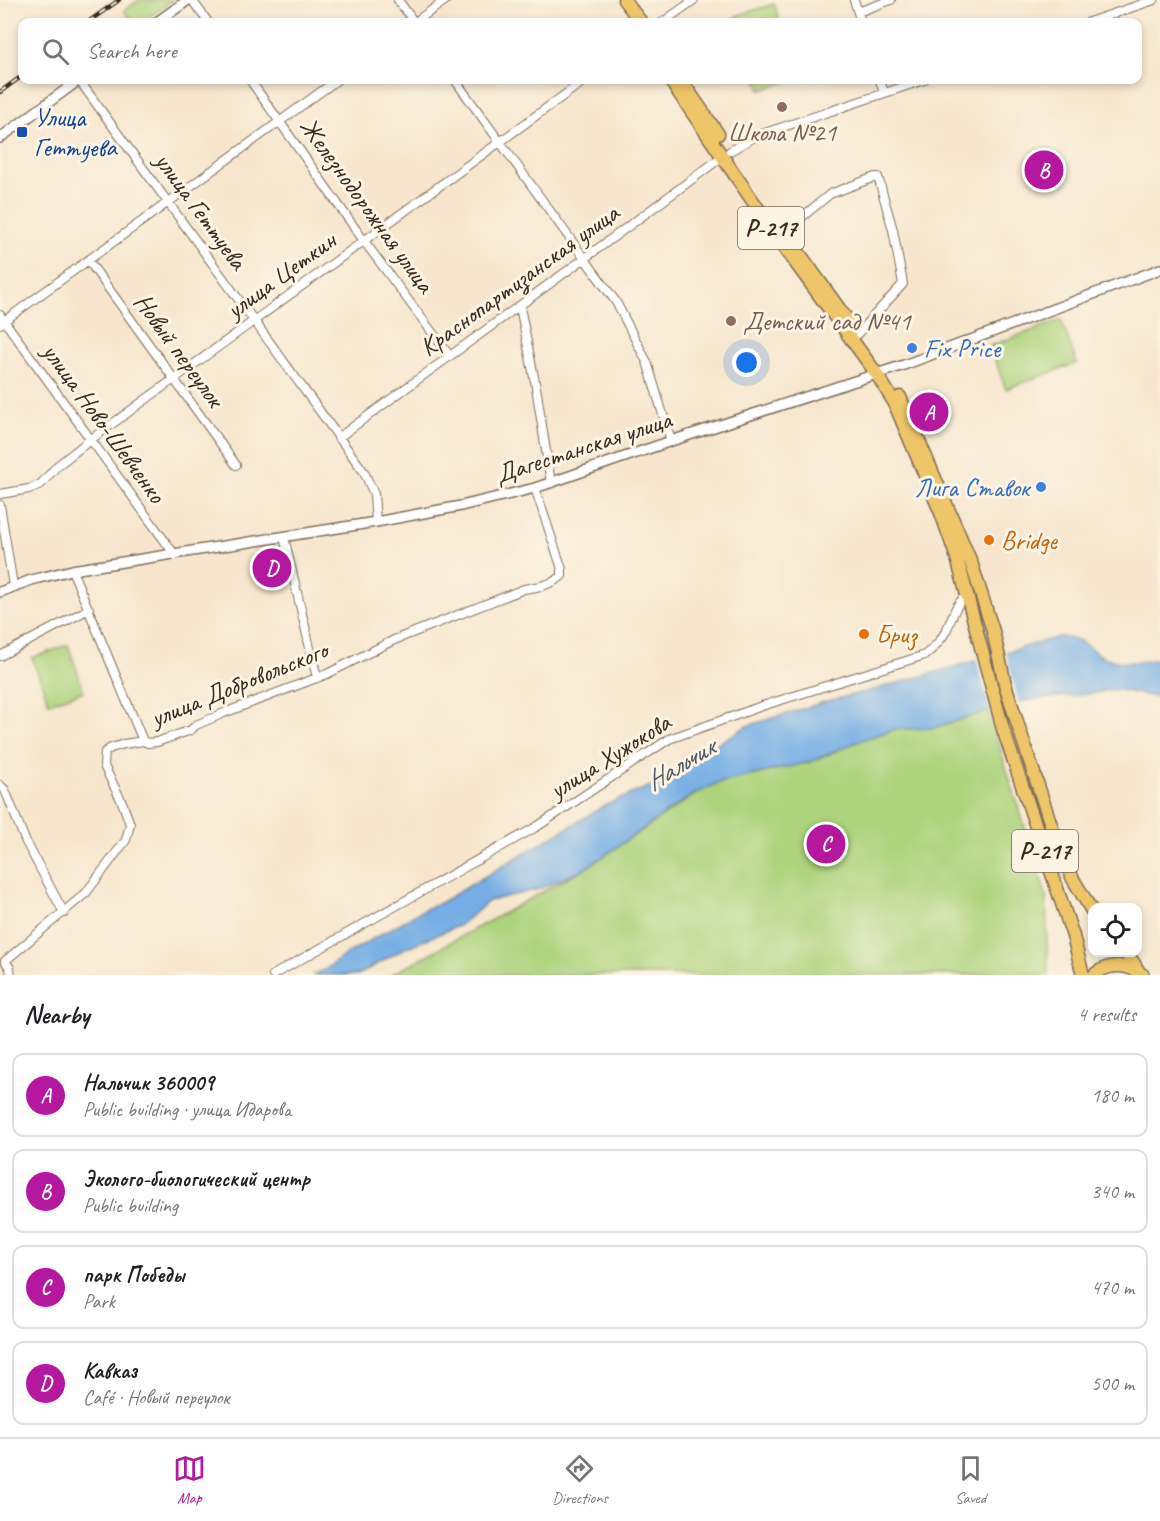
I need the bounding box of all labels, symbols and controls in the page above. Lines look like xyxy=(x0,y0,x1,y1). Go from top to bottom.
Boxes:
search box xyxy=(18,18,1142,84)
icon: search xyxy=(39,35,72,68)
text: Search here xyxy=(87,37,177,65)
marker: Школа №21 xyxy=(775,100,789,114)
place label: Улица Геттуева xyxy=(34,101,118,164)
street label: Железнодорожная улица xyxy=(292,111,443,301)
place label: Школа №21 xyxy=(728,116,838,149)
marker: Улица Геттуева xyxy=(15,125,29,139)
street label: улица Геттуева xyxy=(146,144,256,277)
pin: B xyxy=(1024,148,1064,192)
street label: Краснопартизанская улица xyxy=(413,196,627,364)
road number: Р-217 xyxy=(738,207,804,249)
street label: улица Цеткин xyxy=(218,223,344,327)
street label: Новый переулок xyxy=(127,286,233,415)
place label: Детский сад №41 xyxy=(743,305,912,338)
marker: Детский сад №41 xyxy=(724,314,738,328)
place label: Fix Price xyxy=(924,332,1002,365)
street label: улица Ново-Шевченко xyxy=(34,335,174,511)
marker: Fix Price xyxy=(905,341,919,355)
your location xyxy=(732,348,761,377)
pin: A xyxy=(910,390,948,434)
street label: Дагестанская улица xyxy=(491,402,677,491)
place label: Лига Ставок xyxy=(915,471,1031,504)
marker: Лига Ставок xyxy=(1034,480,1048,494)
place label: Bridge xyxy=(1001,524,1058,557)
marker: Bridge xyxy=(982,533,996,547)
pin: D xyxy=(252,546,292,590)
place label: Бриз xyxy=(876,618,918,651)
marker: Бриз xyxy=(857,627,871,641)
street label: улица Добровольского xyxy=(144,632,335,735)
street label: улица Хужокова xyxy=(542,705,678,807)
water label: Нальчик xyxy=(639,727,725,798)
pin: C xyxy=(806,822,846,866)
road number: Р-217 xyxy=(1012,830,1078,872)
map controls xyxy=(1088,903,1142,957)
button: locate xyxy=(1088,903,1142,957)
text: Nearby xyxy=(24,998,89,1031)
text: 4 results xyxy=(1077,1002,1136,1027)
text: Нальчик 360009 xyxy=(83,1069,214,1097)
text: A xyxy=(40,1083,51,1108)
text: 180 m xyxy=(1091,1083,1134,1108)
text: Public building · улица Идарова xyxy=(83,1097,291,1122)
text: Эколого-биологический центр xyxy=(83,1165,310,1193)
text: B xyxy=(40,1179,51,1204)
text: 340 m xyxy=(1091,1179,1134,1204)
text: Public building xyxy=(83,1193,178,1218)
text: парк Победы xyxy=(83,1261,184,1289)
text: C xyxy=(41,1275,50,1300)
text: 470 m xyxy=(1091,1275,1134,1300)
text: Park xyxy=(83,1289,115,1314)
text: Кавказ xyxy=(83,1357,137,1385)
text: D xyxy=(40,1371,51,1396)
text: 500 m xyxy=(1091,1371,1134,1396)
text: Café · Новый переулок xyxy=(83,1385,229,1410)
tab: Map xyxy=(173,1452,206,1508)
tab: Directions xyxy=(552,1452,608,1508)
tab: Saved xyxy=(954,1452,987,1508)

